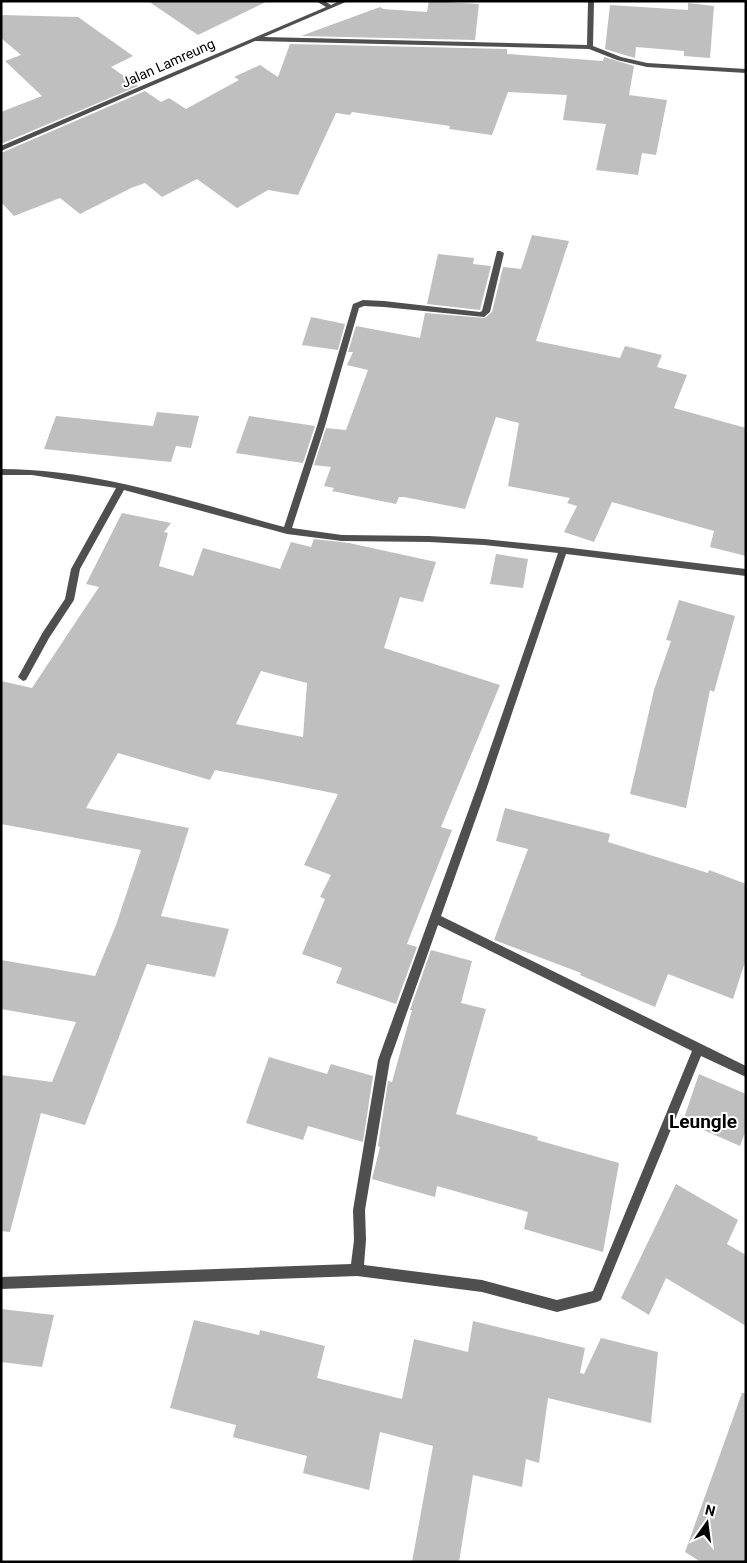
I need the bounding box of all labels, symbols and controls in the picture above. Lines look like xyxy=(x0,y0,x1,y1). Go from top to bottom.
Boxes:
street label: Jalan Lamreung xyxy=(119,35,217,91)
district label: Leungle xyxy=(669,1110,737,1133)
north arrow xyxy=(682,1498,732,1548)
text: N xyxy=(703,1501,717,1519)

